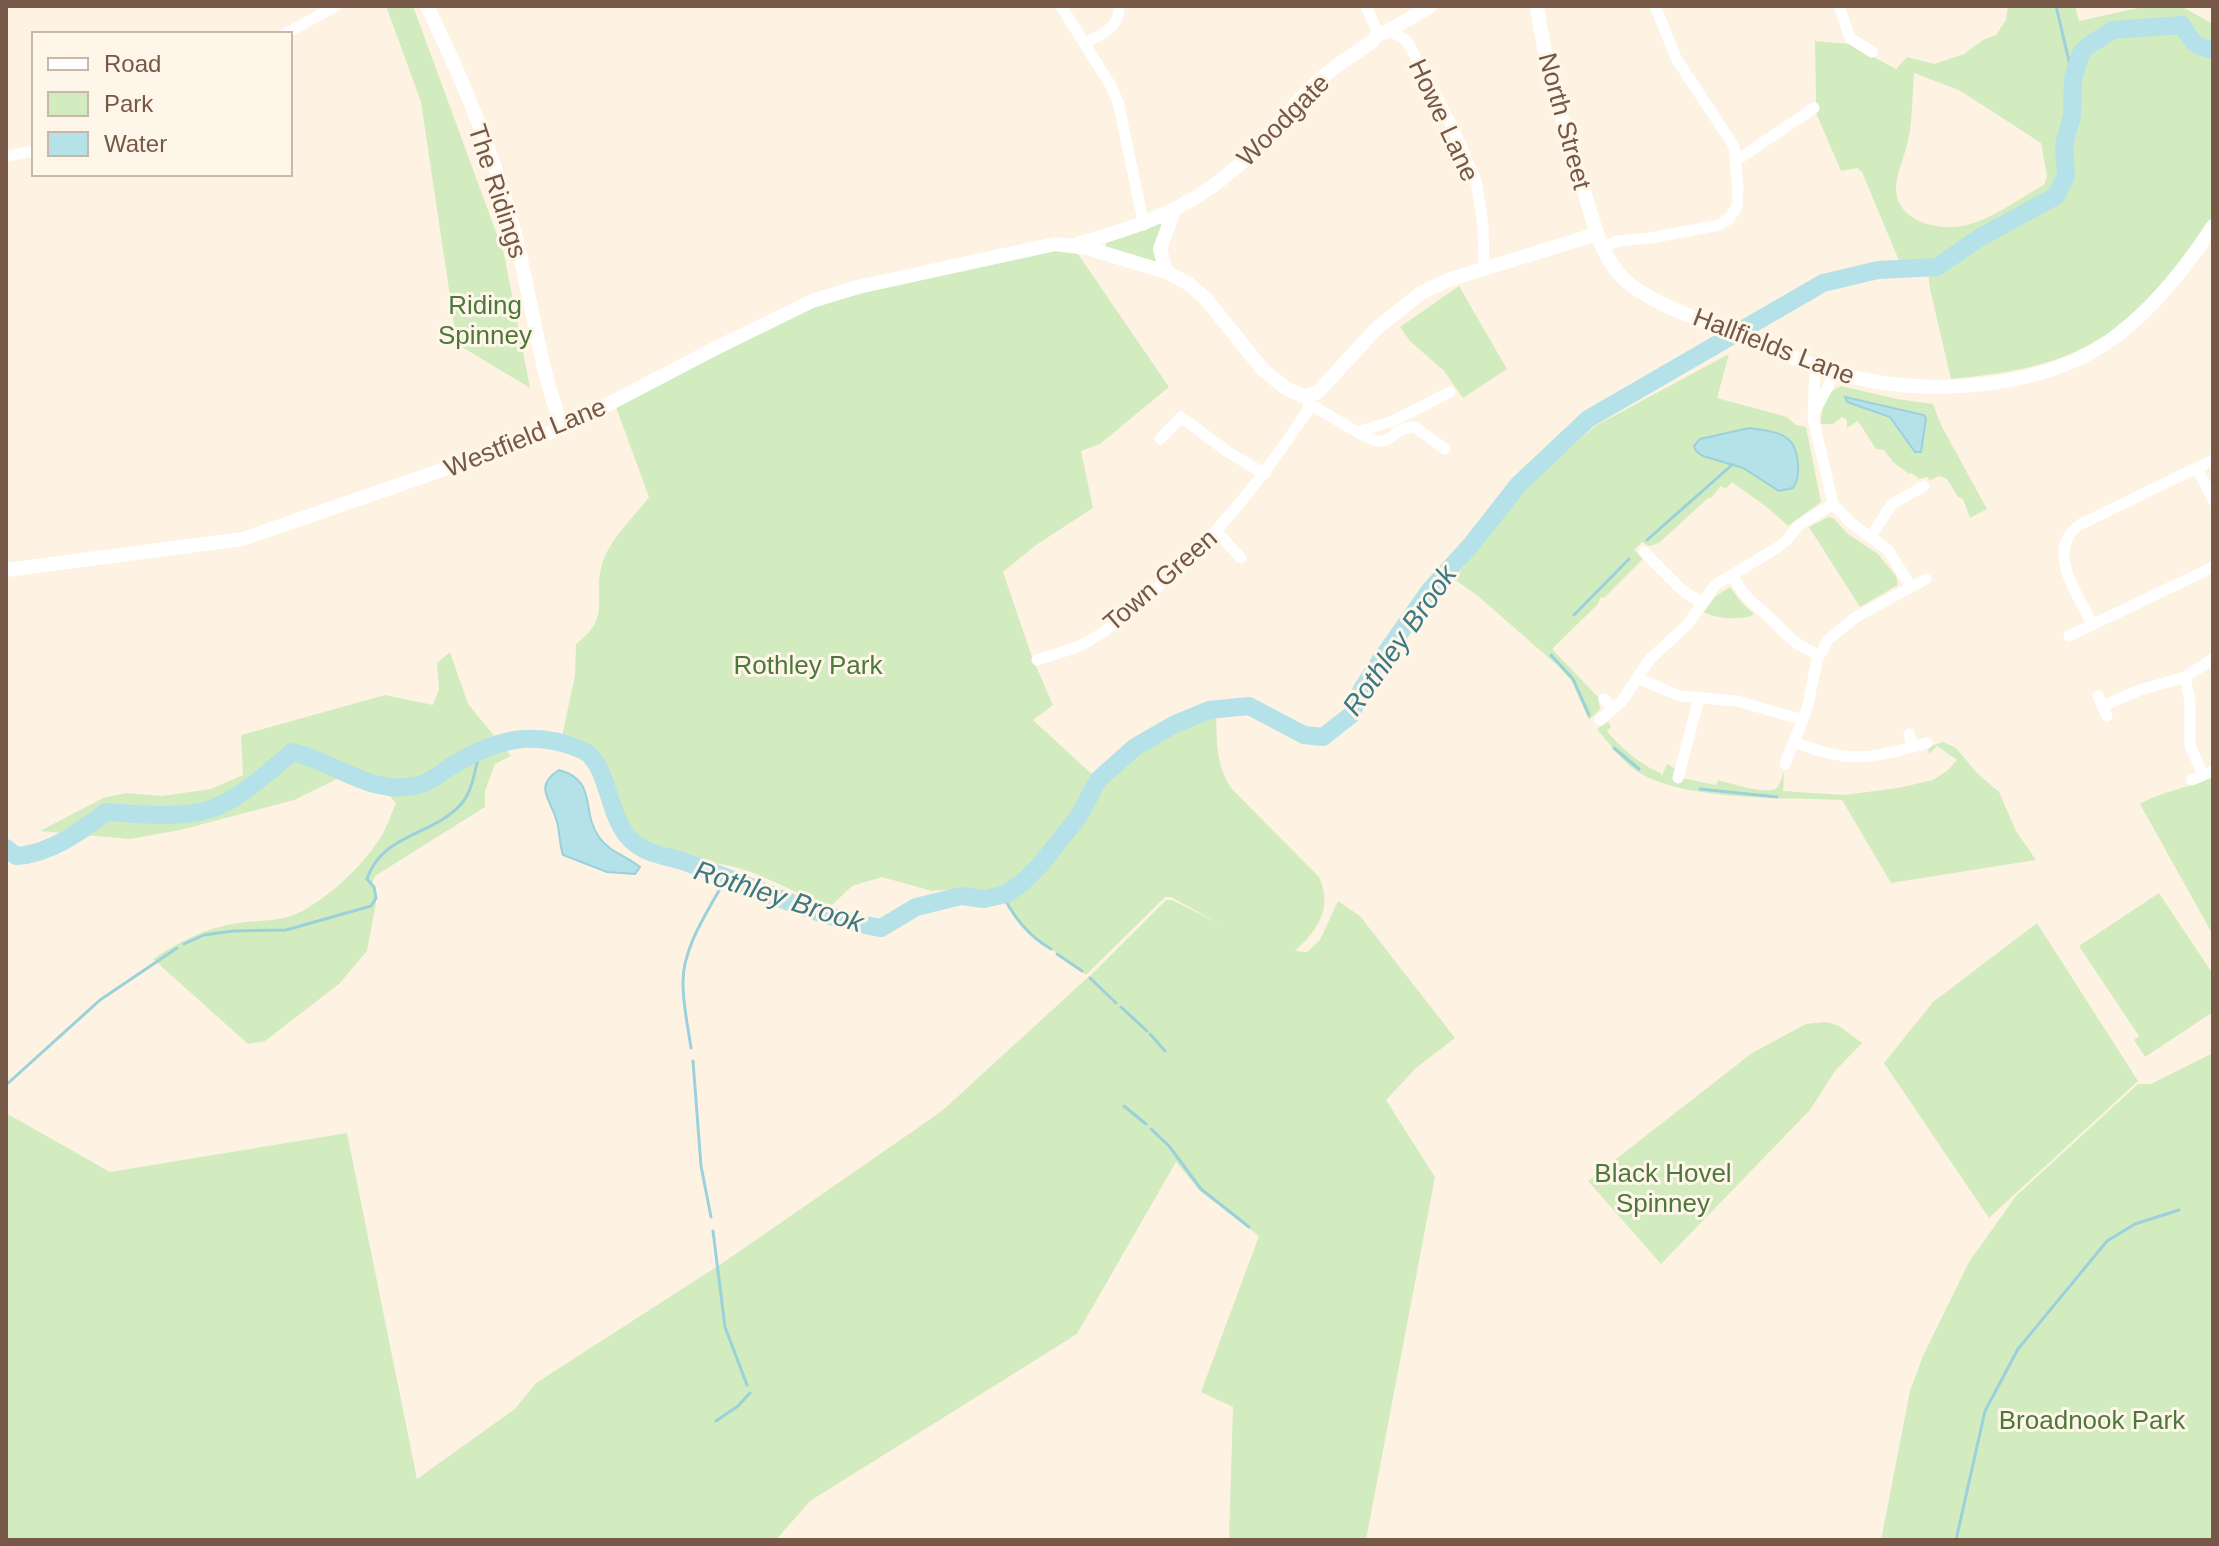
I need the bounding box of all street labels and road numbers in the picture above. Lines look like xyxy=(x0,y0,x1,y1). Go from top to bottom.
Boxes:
street label: North Street xyxy=(1532,49,1598,193)
street label: Howe Lane xyxy=(1403,54,1485,186)
street label: Woodgate xyxy=(1231,68,1335,172)
street label: The Ridings xyxy=(462,120,534,262)
street label: Hallfields Lane xyxy=(1689,301,1859,391)
street label: Westfield Lane xyxy=(440,391,610,483)
street label: Town Green xyxy=(1097,523,1223,637)

